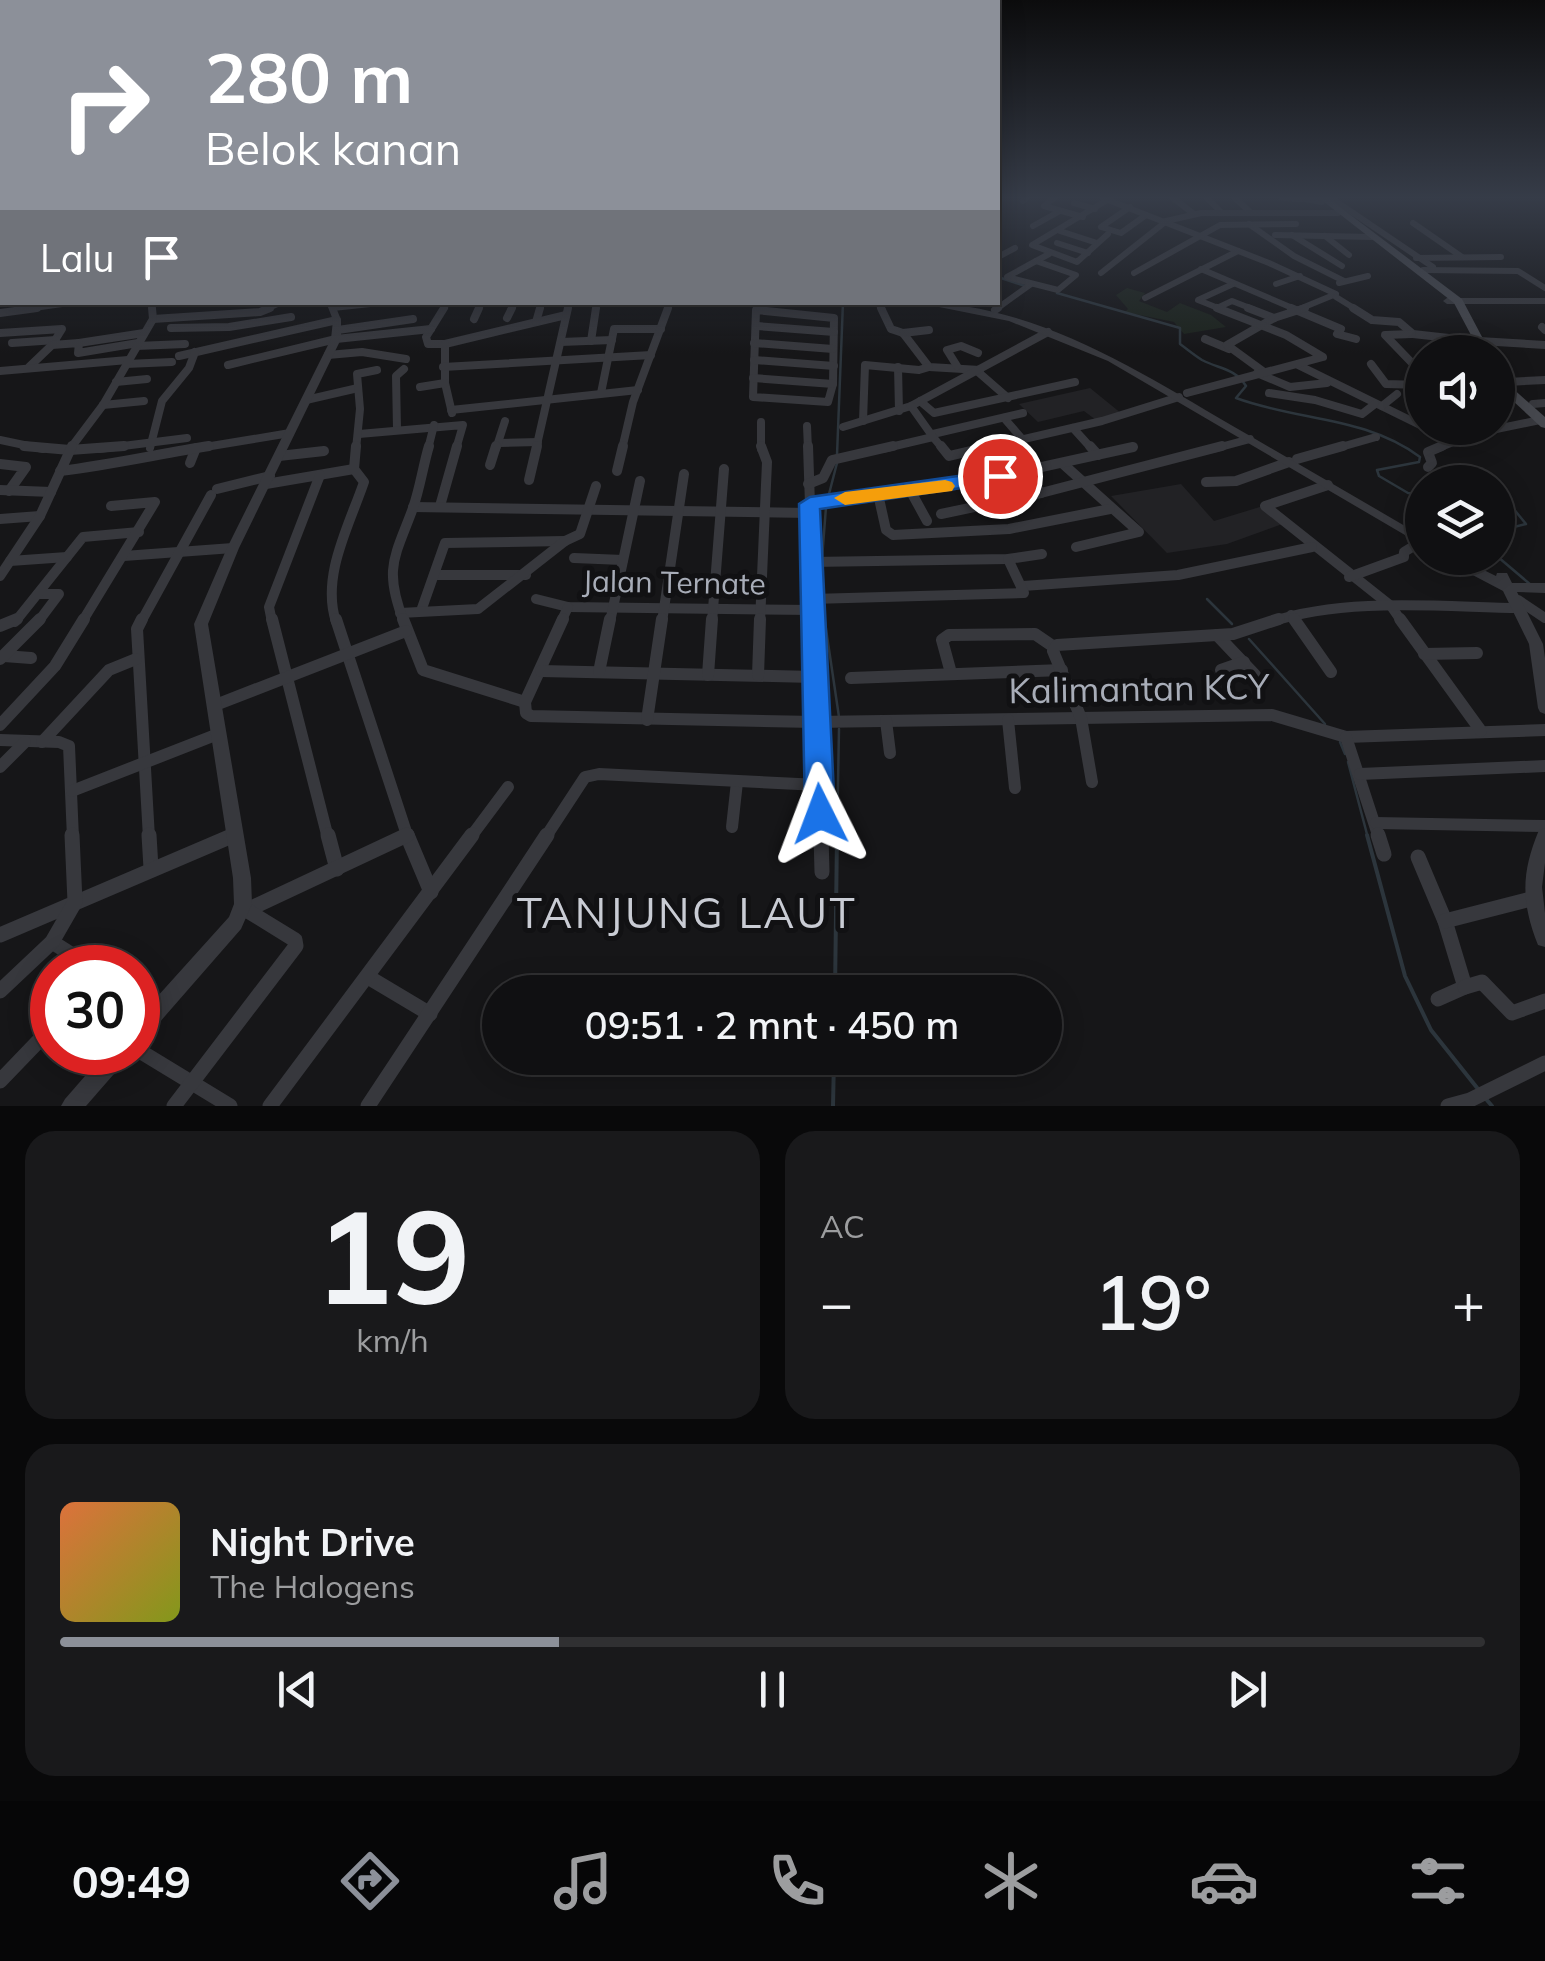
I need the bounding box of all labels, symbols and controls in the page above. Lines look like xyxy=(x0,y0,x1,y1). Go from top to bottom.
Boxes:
text: 280 m xyxy=(205,33,413,121)
icon: right xyxy=(40,40,170,170)
text: Belok kanan xyxy=(205,120,461,176)
icon: arrive xyxy=(134,230,189,285)
text: Lalu xyxy=(40,234,114,282)
map controls xyxy=(1405,335,1515,575)
button: sound xyxy=(1405,335,1515,445)
pin xyxy=(958,434,1043,519)
icon: arrive xyxy=(973,449,1028,504)
button: layers xyxy=(1405,465,1515,575)
street label: Jalan Ternate xyxy=(582,561,766,603)
street label: Kalimantan KCY xyxy=(1008,664,1270,712)
position arrow xyxy=(768,762,872,866)
district label: TANJUNG LAUT xyxy=(517,886,857,939)
speed limit sign: 30 xyxy=(30,945,160,1075)
text: 09:51 · 2 mnt · 450 m xyxy=(585,1001,959,1049)
text: 19 xyxy=(314,1173,471,1337)
text: AC xyxy=(820,1206,865,1246)
text: 19° xyxy=(1093,1255,1212,1349)
text: − xyxy=(820,1268,853,1337)
text: + xyxy=(1452,1268,1485,1337)
text: km/h xyxy=(356,1320,429,1360)
text: Night Drive xyxy=(210,1518,415,1566)
text: The Halogens xyxy=(210,1566,415,1606)
icon: previous xyxy=(270,1662,325,1717)
icon: pause xyxy=(745,1662,800,1717)
icon: next xyxy=(1220,1662,1275,1717)
icon: directions xyxy=(335,1846,405,1916)
icon: music xyxy=(548,1846,618,1916)
icon: phone xyxy=(762,1846,832,1916)
icon: climate xyxy=(976,1846,1046,1916)
icon: car xyxy=(1189,1846,1259,1916)
icon: filters xyxy=(1403,1846,1473,1916)
text: 09:49 xyxy=(72,1853,191,1909)

